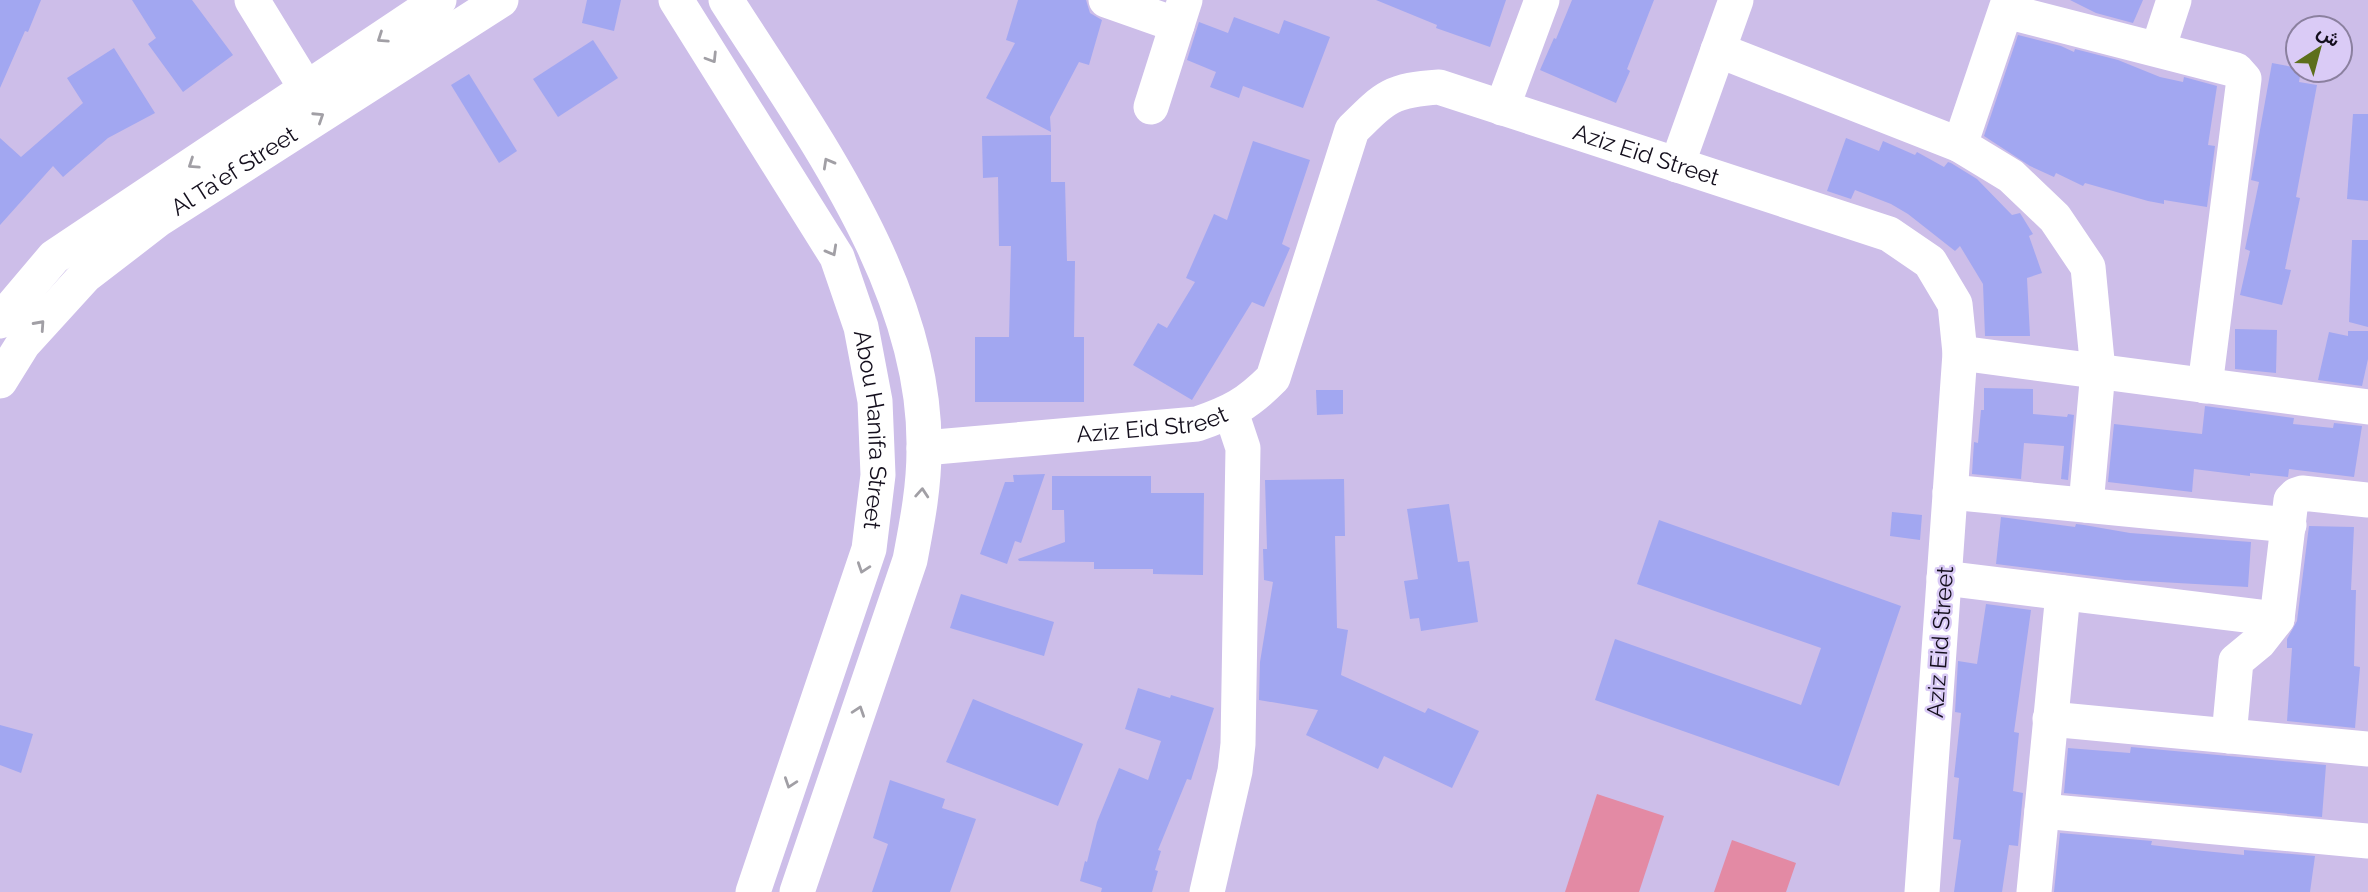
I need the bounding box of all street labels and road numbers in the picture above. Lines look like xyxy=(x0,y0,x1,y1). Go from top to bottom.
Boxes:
street label: Aziz Eid Street xyxy=(1570,118,1723,191)
street label: Al Ta'ef Street xyxy=(166,120,302,221)
street label: Abou Hanifa Street xyxy=(849,328,892,531)
street label: Aziz Eid Street xyxy=(1075,400,1231,448)
street label: Aziz Eid Street xyxy=(1921,565,1958,719)

